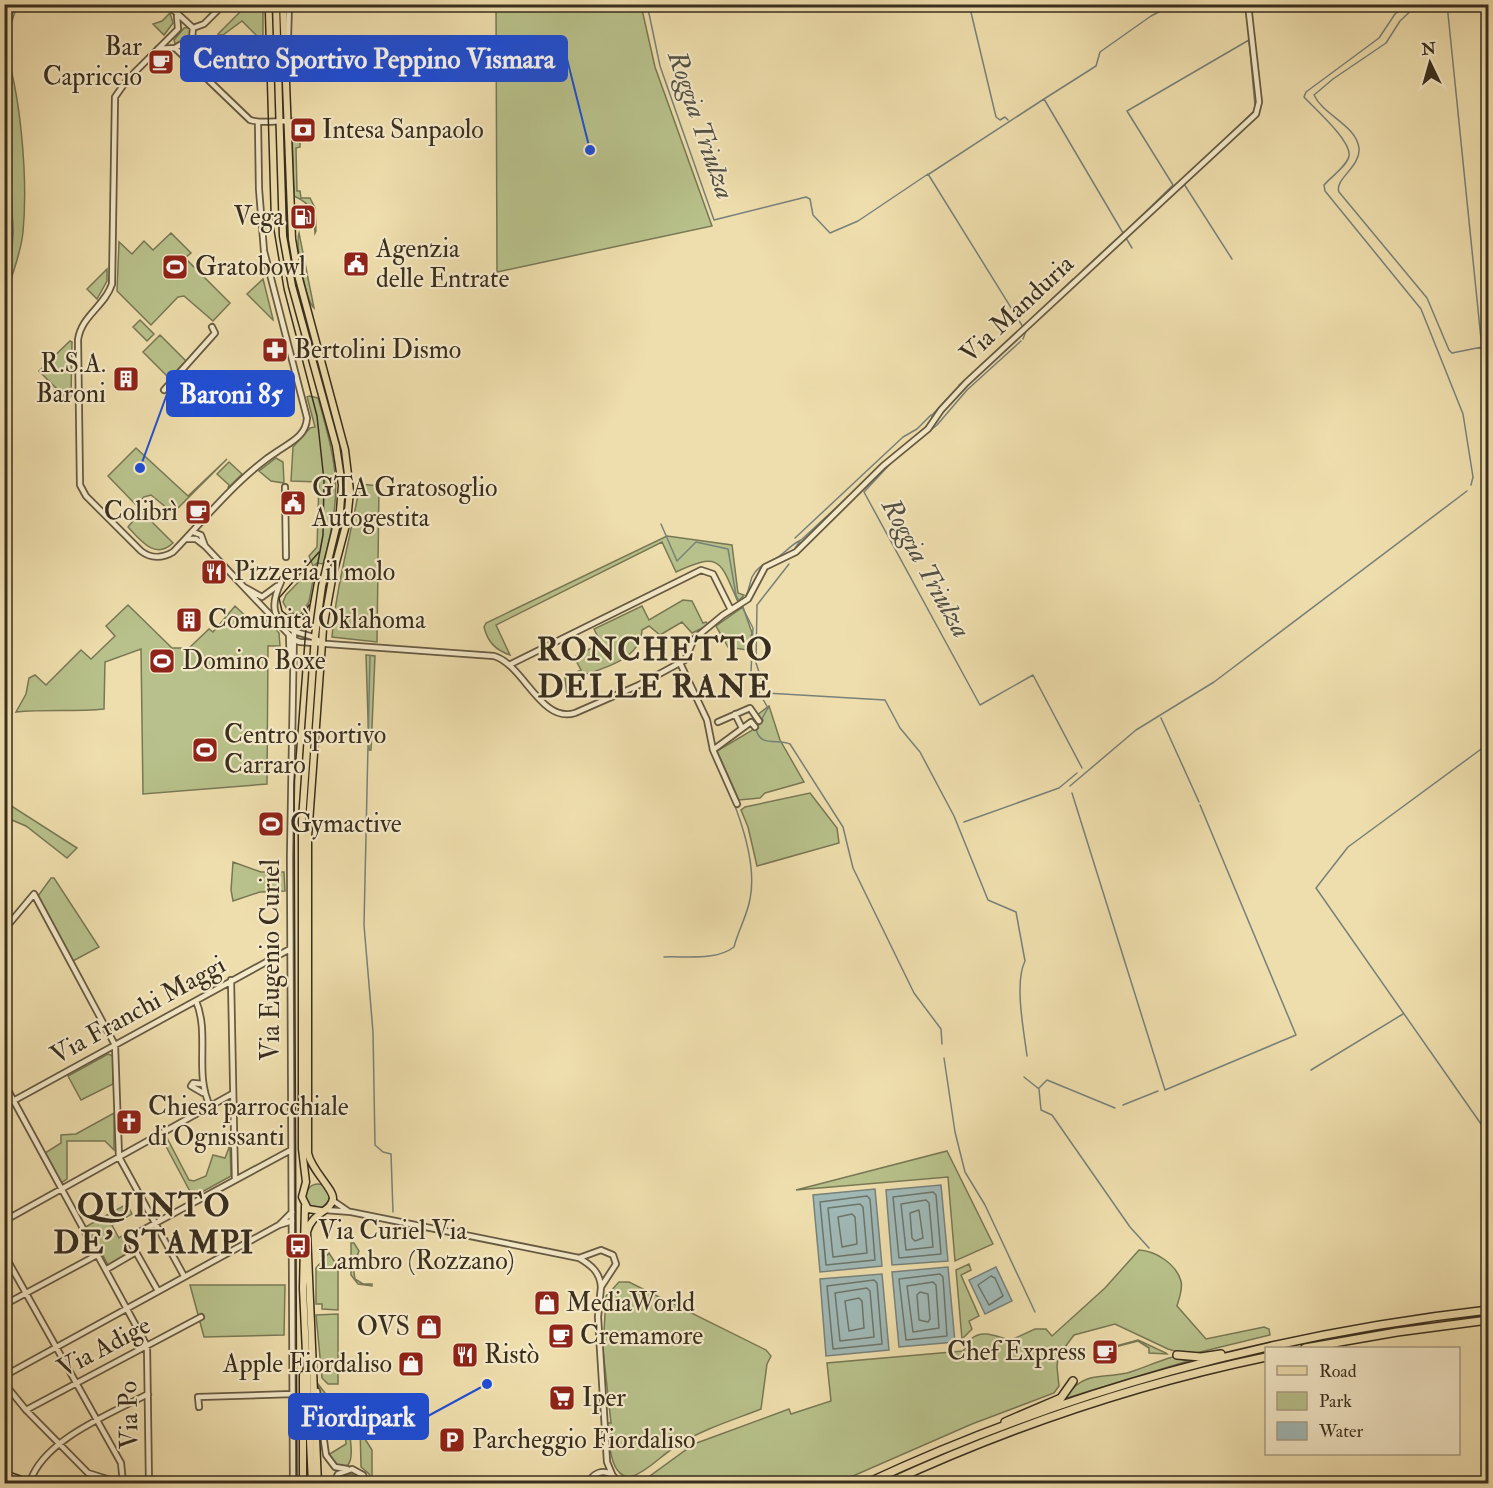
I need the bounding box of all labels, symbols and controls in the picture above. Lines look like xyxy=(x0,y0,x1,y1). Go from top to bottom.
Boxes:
place label: Bar Capriccio xyxy=(43,31,142,94)
north arrow xyxy=(1400,33,1460,93)
callout: Centro Sportivo Peppino Vismara xyxy=(181,36,567,81)
text: N xyxy=(1420,38,1437,60)
text: Centro Sportivo Peppino Vismara xyxy=(193,43,556,77)
water label: Roggia Triulza xyxy=(660,46,742,203)
cafe icon: Bar Capriccio xyxy=(146,47,176,77)
place label: Intesa Sanpaolo xyxy=(322,114,484,147)
bank icon: Intesa Sanpaolo xyxy=(288,115,318,145)
place label: Vega xyxy=(233,201,284,233)
fuel station icon: Vega xyxy=(288,202,318,232)
place label: Agenzia delle Entrate xyxy=(375,233,509,295)
street label: Via Manduria xyxy=(953,248,1081,370)
public building icon: Agenzia delle Entrate xyxy=(341,249,371,279)
place label: Gratobowl xyxy=(195,251,306,283)
sports icon: Gratobowl xyxy=(160,252,190,282)
place label: Bertolini Dismo xyxy=(294,334,461,366)
pharmacy icon: Bertolini Dismo xyxy=(260,335,290,365)
place label: R.S.A. Baroni xyxy=(36,348,106,410)
building icon: R.S.A. Baroni xyxy=(111,364,141,394)
callout: Baroni 85 xyxy=(167,371,294,416)
text: Baroni 85 xyxy=(179,378,284,411)
place label: GTA Gratosoglio Autogestita xyxy=(311,472,498,534)
public building icon: GTA Gratosoglio Autogestita xyxy=(278,488,308,518)
water label: Roggia Triulza xyxy=(874,492,978,643)
place label: Colibrì xyxy=(104,496,178,528)
cafe icon: Colibrì xyxy=(183,497,213,527)
place label: Pizzeria il molo xyxy=(234,556,395,588)
restaurant icon: Pizzeria il molo xyxy=(199,557,229,587)
place label: Comunità Oklahoma xyxy=(208,604,426,636)
building icon: Comunità Oklahoma xyxy=(174,605,204,635)
district label: RONCHETTO DELLE RANE xyxy=(537,630,773,707)
place label: Domino Boxe xyxy=(182,645,326,677)
sports icon: Domino Boxe xyxy=(147,646,177,676)
place label: Centro sportivo Carraro xyxy=(224,719,386,781)
sports icon: Centro sportivo Carraro xyxy=(190,735,220,765)
place label: Gymactive xyxy=(290,808,402,840)
sports icon: Gymactive xyxy=(256,809,286,839)
street label: Via Eugenio Curiel xyxy=(255,859,287,1061)
street label: Via Franchi Maggi xyxy=(45,949,231,1071)
place label: Chiesa parrocchiale di Ognissanti xyxy=(148,1091,349,1153)
church icon: Chiesa parrocchiale di Ognissanti xyxy=(114,1107,144,1137)
district label: QUINTO DE' STAMPI xyxy=(53,1186,255,1263)
place label: Via Curiel Via Lambro (Rozzano) xyxy=(318,1215,515,1277)
bus stop icon: Via Curiel Via Lambro (Rozzano) xyxy=(283,1231,313,1261)
place label: MediaWorld xyxy=(566,1287,695,1319)
shop icon: MediaWorld xyxy=(532,1288,562,1318)
street label: Via Adige xyxy=(52,1309,156,1385)
place label: OVS xyxy=(357,1311,410,1343)
shop icon: OVS xyxy=(414,1312,444,1342)
place label: Cremamore xyxy=(580,1320,703,1352)
cafe icon: Cremamore xyxy=(546,1321,576,1351)
place label: Chef Express xyxy=(947,1336,1086,1369)
cafe icon: Chef Express xyxy=(1090,1337,1120,1367)
place label: Ristò xyxy=(484,1339,539,1371)
restaurant icon: Ristò xyxy=(450,1340,480,1370)
legend xyxy=(1265,1347,1460,1455)
place label: Apple Fiordaliso xyxy=(222,1348,392,1381)
shop icon: Apple Fiordaliso xyxy=(396,1349,426,1379)
text: Road xyxy=(1319,1360,1357,1383)
street label: Via Po xyxy=(112,1381,146,1449)
place label: Iper xyxy=(582,1382,626,1415)
supermarket icon: Iper xyxy=(547,1383,577,1413)
text: Park xyxy=(1319,1390,1352,1413)
callout: Fiordipark xyxy=(289,1394,428,1439)
text: Fiordipark xyxy=(301,1401,416,1435)
text: Water xyxy=(1318,1420,1363,1443)
place label: Parcheggio Fiordaliso xyxy=(472,1424,696,1456)
parking icon: Parcheggio Fiordaliso xyxy=(437,1425,467,1455)

